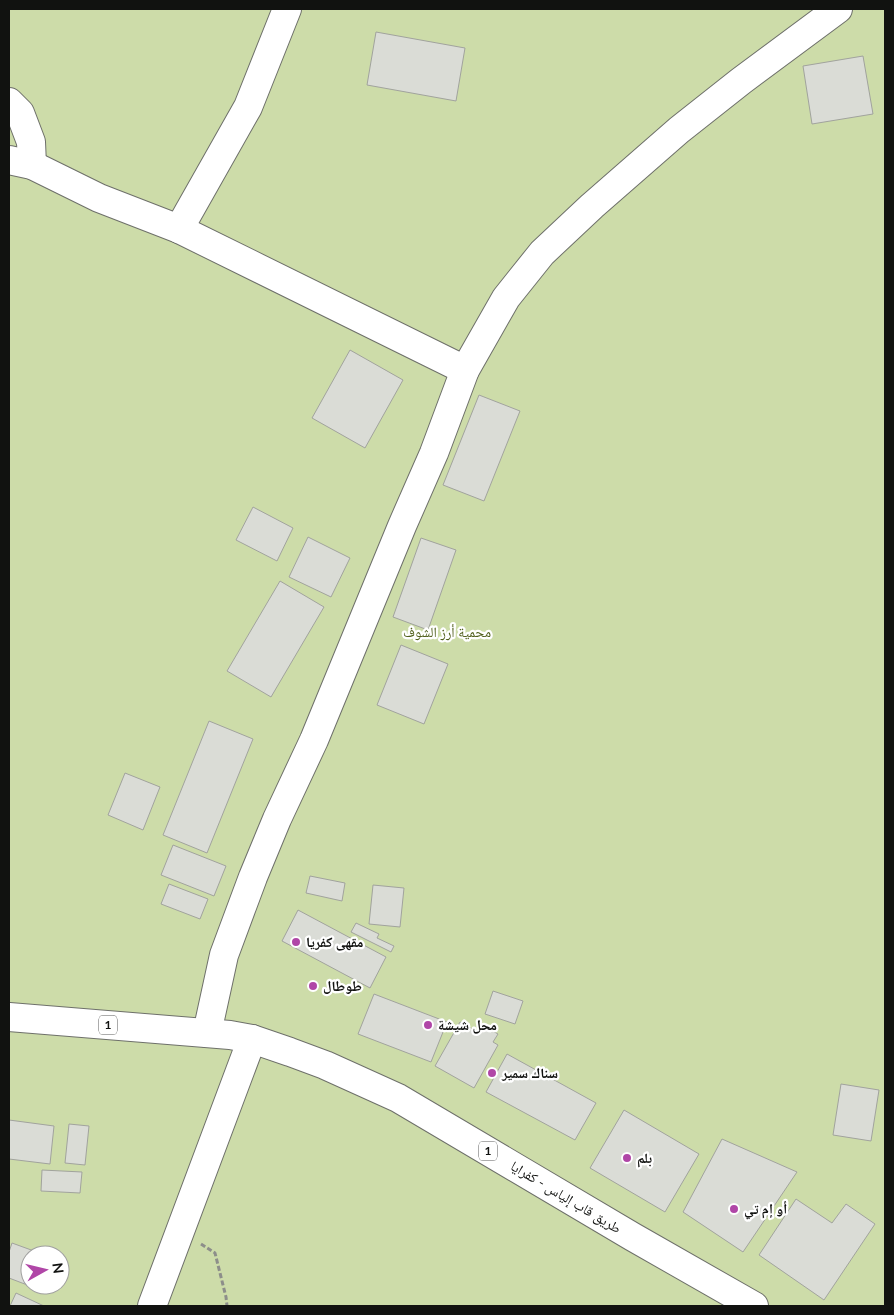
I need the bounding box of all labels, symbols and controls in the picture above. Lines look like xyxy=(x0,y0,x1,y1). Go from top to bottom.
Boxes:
park label: محمية أرز الشوف xyxy=(403,623,491,641)
place label: مقهى كفريا xyxy=(306,933,363,951)
marker: مقهى كفريا xyxy=(290,936,302,948)
place label: طوطال xyxy=(323,977,362,994)
marker: طوطال xyxy=(307,980,319,992)
road number: 1 xyxy=(99,1016,117,1034)
place label: محل شيشة xyxy=(438,1016,497,1034)
marker: محل شيشة xyxy=(422,1019,434,1031)
place label: سناك سمير xyxy=(501,1064,558,1081)
marker: سناك سمير xyxy=(486,1067,498,1079)
road number: 1 xyxy=(479,1142,497,1160)
place label: بلم xyxy=(637,1149,652,1168)
marker: بلم xyxy=(621,1152,633,1164)
street label: طريق قاب إلياس - كفرايا xyxy=(507,1157,625,1238)
place label: أو إم تي xyxy=(744,1200,787,1220)
marker: أو إم تي xyxy=(728,1203,740,1215)
north arrow xyxy=(20,1245,70,1295)
text: N xyxy=(49,1262,68,1275)

